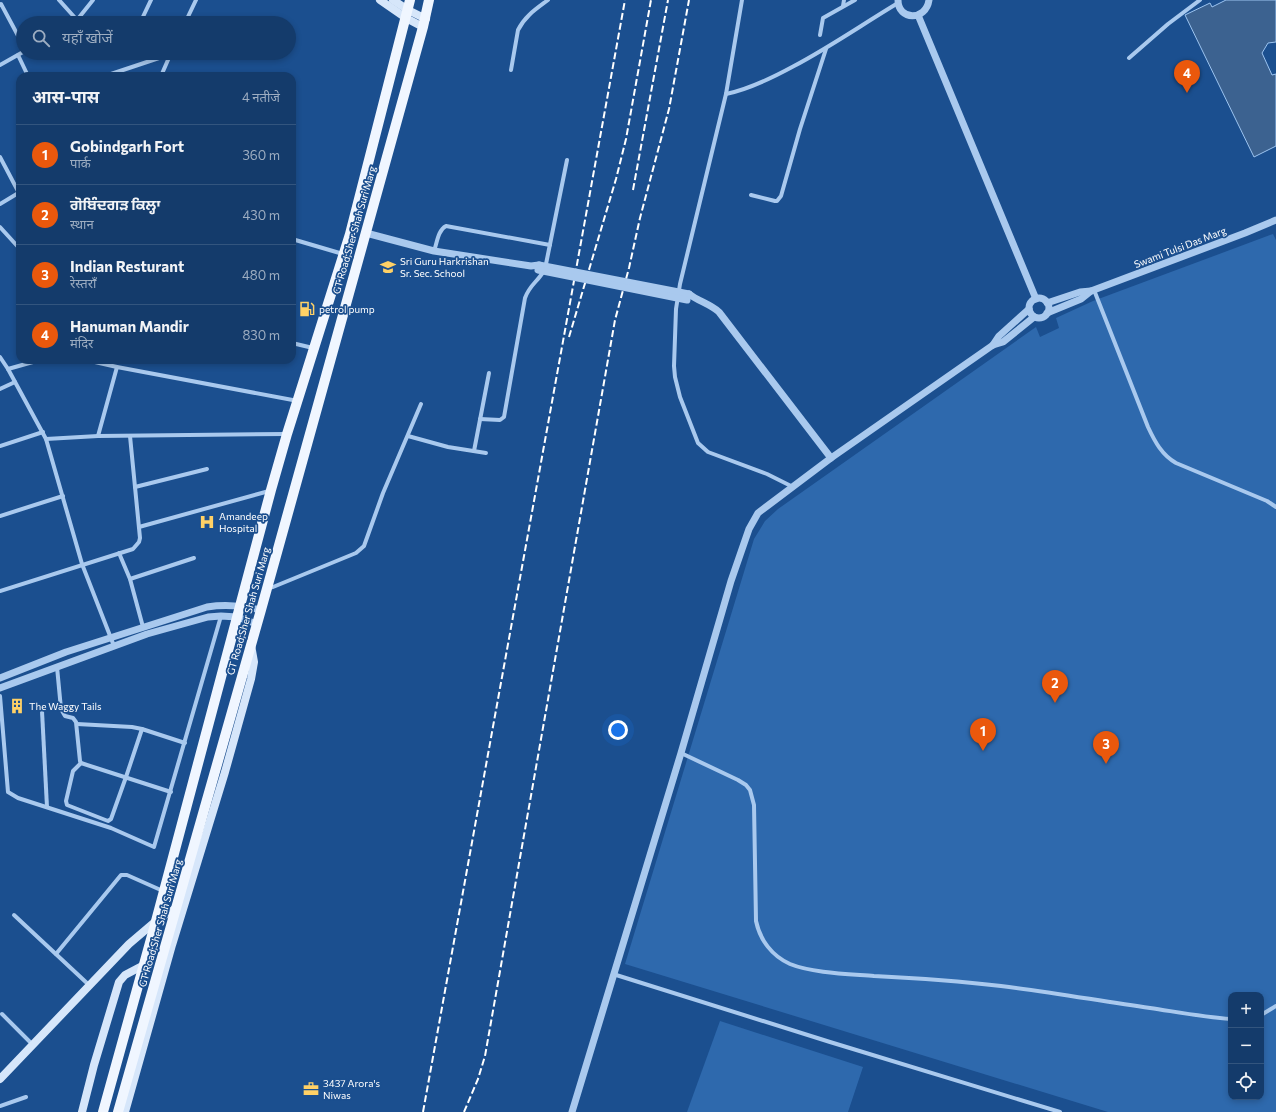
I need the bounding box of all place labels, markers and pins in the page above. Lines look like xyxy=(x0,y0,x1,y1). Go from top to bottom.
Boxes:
pin: 4 xyxy=(1174,60,1200,93)
place label: Sri Guru Harkrishan Sr. Sec. School xyxy=(400,255,489,279)
school or university icon: Sri Guru Harkrishan Sr. Sec. School xyxy=(379,258,397,276)
fuel station icon: petrol pump xyxy=(298,300,316,318)
place label: petrol pump xyxy=(319,303,375,315)
place label: Amandeep Hospital xyxy=(219,510,268,534)
hospital icon: Amandeep Hospital xyxy=(198,513,216,531)
pin: 2 xyxy=(1042,670,1068,703)
building icon: The Waggy Tails xyxy=(8,697,26,715)
place label: The Waggy Tails xyxy=(29,700,102,712)
pin: 1 xyxy=(970,718,996,751)
pin: 3 xyxy=(1093,731,1119,764)
place label: 3437 Arora's Niwas xyxy=(323,1077,380,1101)
office icon: 3437 Arora's Niwas xyxy=(302,1080,320,1098)

